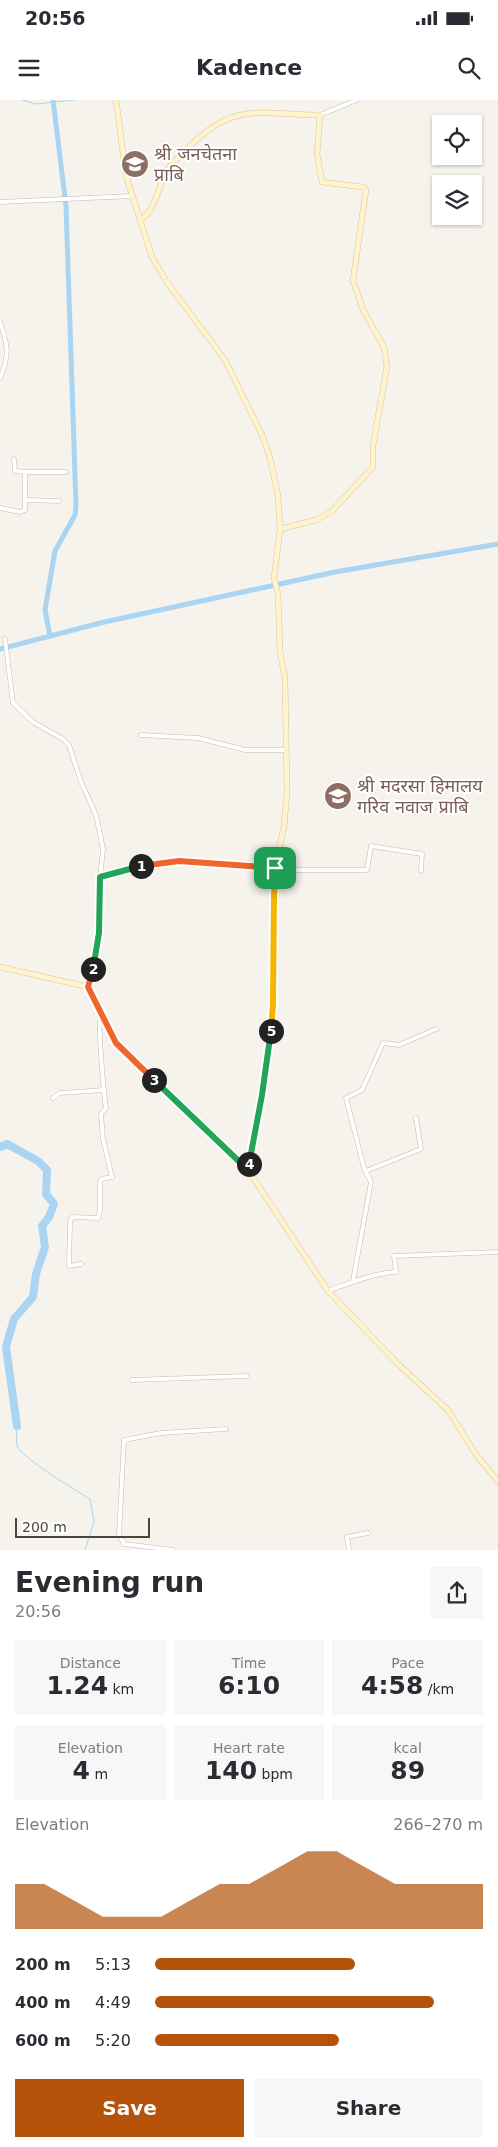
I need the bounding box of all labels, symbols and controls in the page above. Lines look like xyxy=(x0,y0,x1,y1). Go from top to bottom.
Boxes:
text: 20:56 xyxy=(25,7,85,29)
icon: menu xyxy=(15,54,43,82)
icon: search xyxy=(455,54,483,82)
text: Kadence xyxy=(196,55,302,80)
map controls xyxy=(432,115,482,225)
button: locate xyxy=(432,115,482,165)
place label: श्री जनचेतना प्राबि xyxy=(154,143,237,185)
school or university icon: श्री जनचेतना प्राबि xyxy=(120,149,150,179)
button: layers xyxy=(432,175,482,225)
place label: श्री मदरसा हिमालय गरिव नवाज प्राबि xyxy=(357,775,483,817)
school or university icon: श्री मदरसा हिमालय गरिव नवाज प्राबि xyxy=(323,781,353,811)
pin xyxy=(254,847,296,889)
pin: 1 xyxy=(128,854,154,878)
icon: arrive xyxy=(261,854,289,882)
text: 1 xyxy=(137,858,146,874)
pin: 2 xyxy=(80,956,106,982)
text: 2 xyxy=(89,961,98,977)
pin: 5 xyxy=(258,1018,284,1044)
text: 5 xyxy=(267,1023,276,1039)
pin: 3 xyxy=(142,1068,166,1092)
text: 3 xyxy=(150,1072,159,1088)
pin: 4 xyxy=(236,1152,262,1176)
text: 4 xyxy=(245,1156,254,1172)
scale bar xyxy=(15,1514,150,1538)
text: 200 m xyxy=(22,1519,67,1535)
text: Evening run xyxy=(15,1566,204,1599)
button: share xyxy=(431,1567,483,1619)
text: 20:56 xyxy=(15,1602,61,1621)
text: Distance xyxy=(60,1655,121,1671)
text: Time xyxy=(232,1655,266,1671)
text: Pace xyxy=(391,1655,424,1671)
text: 1.24 xyxy=(46,1671,108,1700)
text: 6:10 xyxy=(218,1671,280,1700)
text: 4:58 xyxy=(361,1671,423,1700)
text: km xyxy=(108,1681,134,1697)
text: /km xyxy=(423,1681,454,1697)
text: Elevation xyxy=(58,1740,123,1756)
text: Heart rate xyxy=(213,1740,285,1756)
text: kcal xyxy=(394,1740,422,1756)
text: 4 xyxy=(73,1756,90,1785)
text: 140 xyxy=(205,1756,257,1785)
text: 89 xyxy=(390,1756,425,1785)
text: m xyxy=(90,1766,108,1782)
text: bpm xyxy=(257,1766,293,1782)
text: Elevation xyxy=(15,1815,89,1834)
text: 266–270 m xyxy=(393,1815,483,1834)
text: 200 m xyxy=(15,1955,71,1974)
text: 5:13 xyxy=(95,1955,131,1974)
text: 400 m xyxy=(15,1993,71,2012)
text: 4:49 xyxy=(95,1993,131,2012)
text: 600 m xyxy=(15,2031,71,2050)
text: 5:20 xyxy=(95,2031,131,2050)
button: Save xyxy=(15,2079,244,2137)
button: Share xyxy=(254,2079,483,2137)

